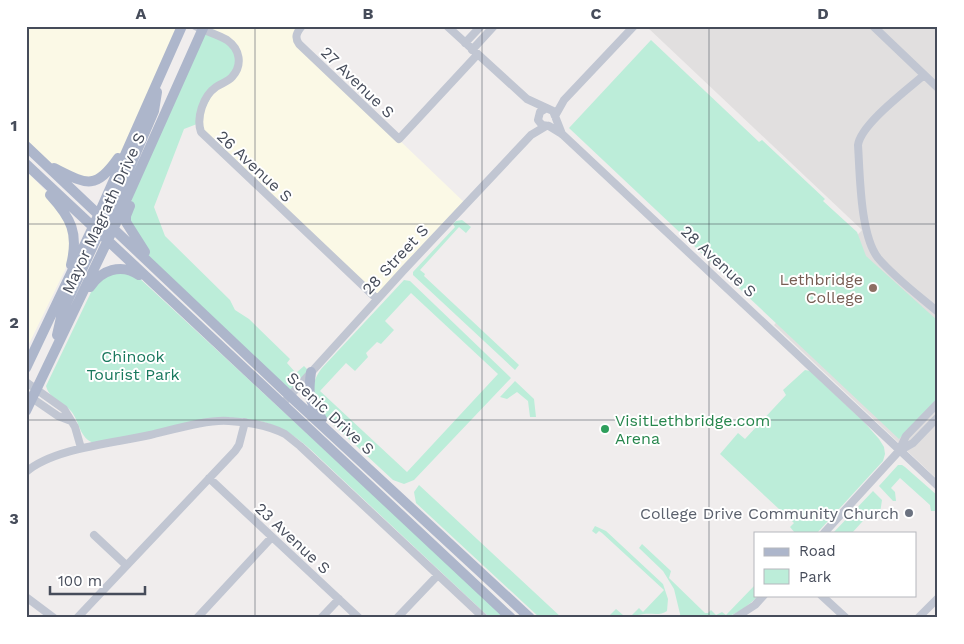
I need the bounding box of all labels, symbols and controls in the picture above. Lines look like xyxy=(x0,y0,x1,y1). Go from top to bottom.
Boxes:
text: A xyxy=(136,4,147,23)
text: B xyxy=(363,4,374,23)
text: C xyxy=(591,4,602,23)
text: D xyxy=(817,4,829,23)
street label: 27 Avenue S xyxy=(317,43,398,122)
text: 1 xyxy=(11,116,17,135)
street label: 26 Avenue S xyxy=(213,127,296,206)
street label: Mayor Magrath Drive S xyxy=(58,130,149,297)
street label: 28 Street S xyxy=(358,220,432,298)
street label: 28 Avenue S xyxy=(677,222,760,301)
place label: Lethbridge College xyxy=(779,270,863,307)
marker: Lethbridge College xyxy=(867,282,879,294)
text: 2 xyxy=(9,313,19,332)
park label: Chinook Tourist Park xyxy=(86,347,180,384)
street label: Scenic Drive S xyxy=(283,368,378,459)
place label: VisitLethbridge.com Arena xyxy=(615,411,770,448)
marker: VisitLethbridge.com Arena xyxy=(599,423,611,435)
street label: 23 Avenue S xyxy=(251,499,334,578)
place label: College Drive Community Church xyxy=(640,504,899,523)
marker: College Drive Community Church xyxy=(903,507,915,519)
text: 3 xyxy=(9,509,19,528)
legend xyxy=(754,532,916,596)
text: Road xyxy=(799,542,836,560)
scale bar xyxy=(50,564,145,596)
text: Park xyxy=(799,568,832,586)
text: 100 m xyxy=(58,572,102,590)

